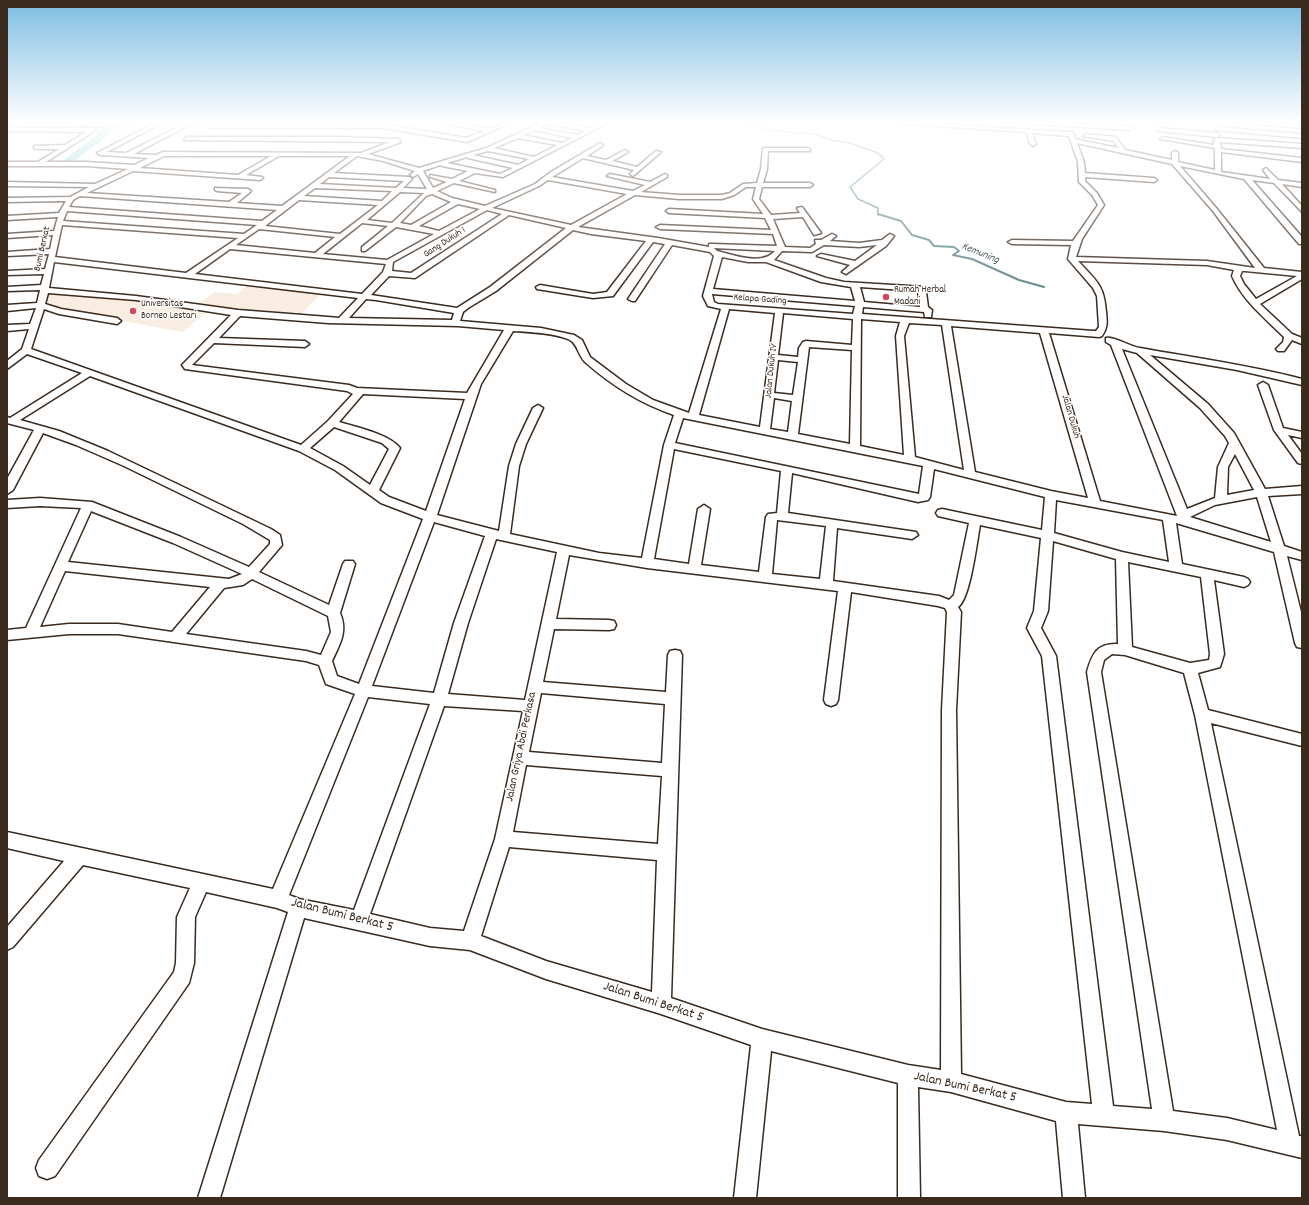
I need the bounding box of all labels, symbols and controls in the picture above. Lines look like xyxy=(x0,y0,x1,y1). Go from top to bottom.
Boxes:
street label: Gang Dukuh 1 xyxy=(422,225,468,261)
street label: Bumi Berkat xyxy=(32,226,54,272)
water label: Kemuning xyxy=(959,241,1001,267)
place label: Rumah Herbal Madani xyxy=(894,285,946,308)
street label: Kelapa Gading xyxy=(733,292,787,308)
marker: Rumah Herbal Madani xyxy=(881,292,891,302)
place label: Universitas Borneo Lestari xyxy=(141,299,196,322)
marker: Universitas Borneo Lestari xyxy=(128,306,138,316)
street label: Jalan Dukuh IV xyxy=(763,343,781,399)
street label: Jalan Dukuh xyxy=(1058,394,1082,440)
street label: Jalan Griya Abdi Perkasa xyxy=(503,691,541,803)
street label: Jalan Bumi Berkat 5 xyxy=(289,895,395,937)
street label: Jalan Bumi Berkat 5 xyxy=(601,979,705,1027)
street label: Jalan Bumi Berkat 5 xyxy=(912,1069,1018,1107)

